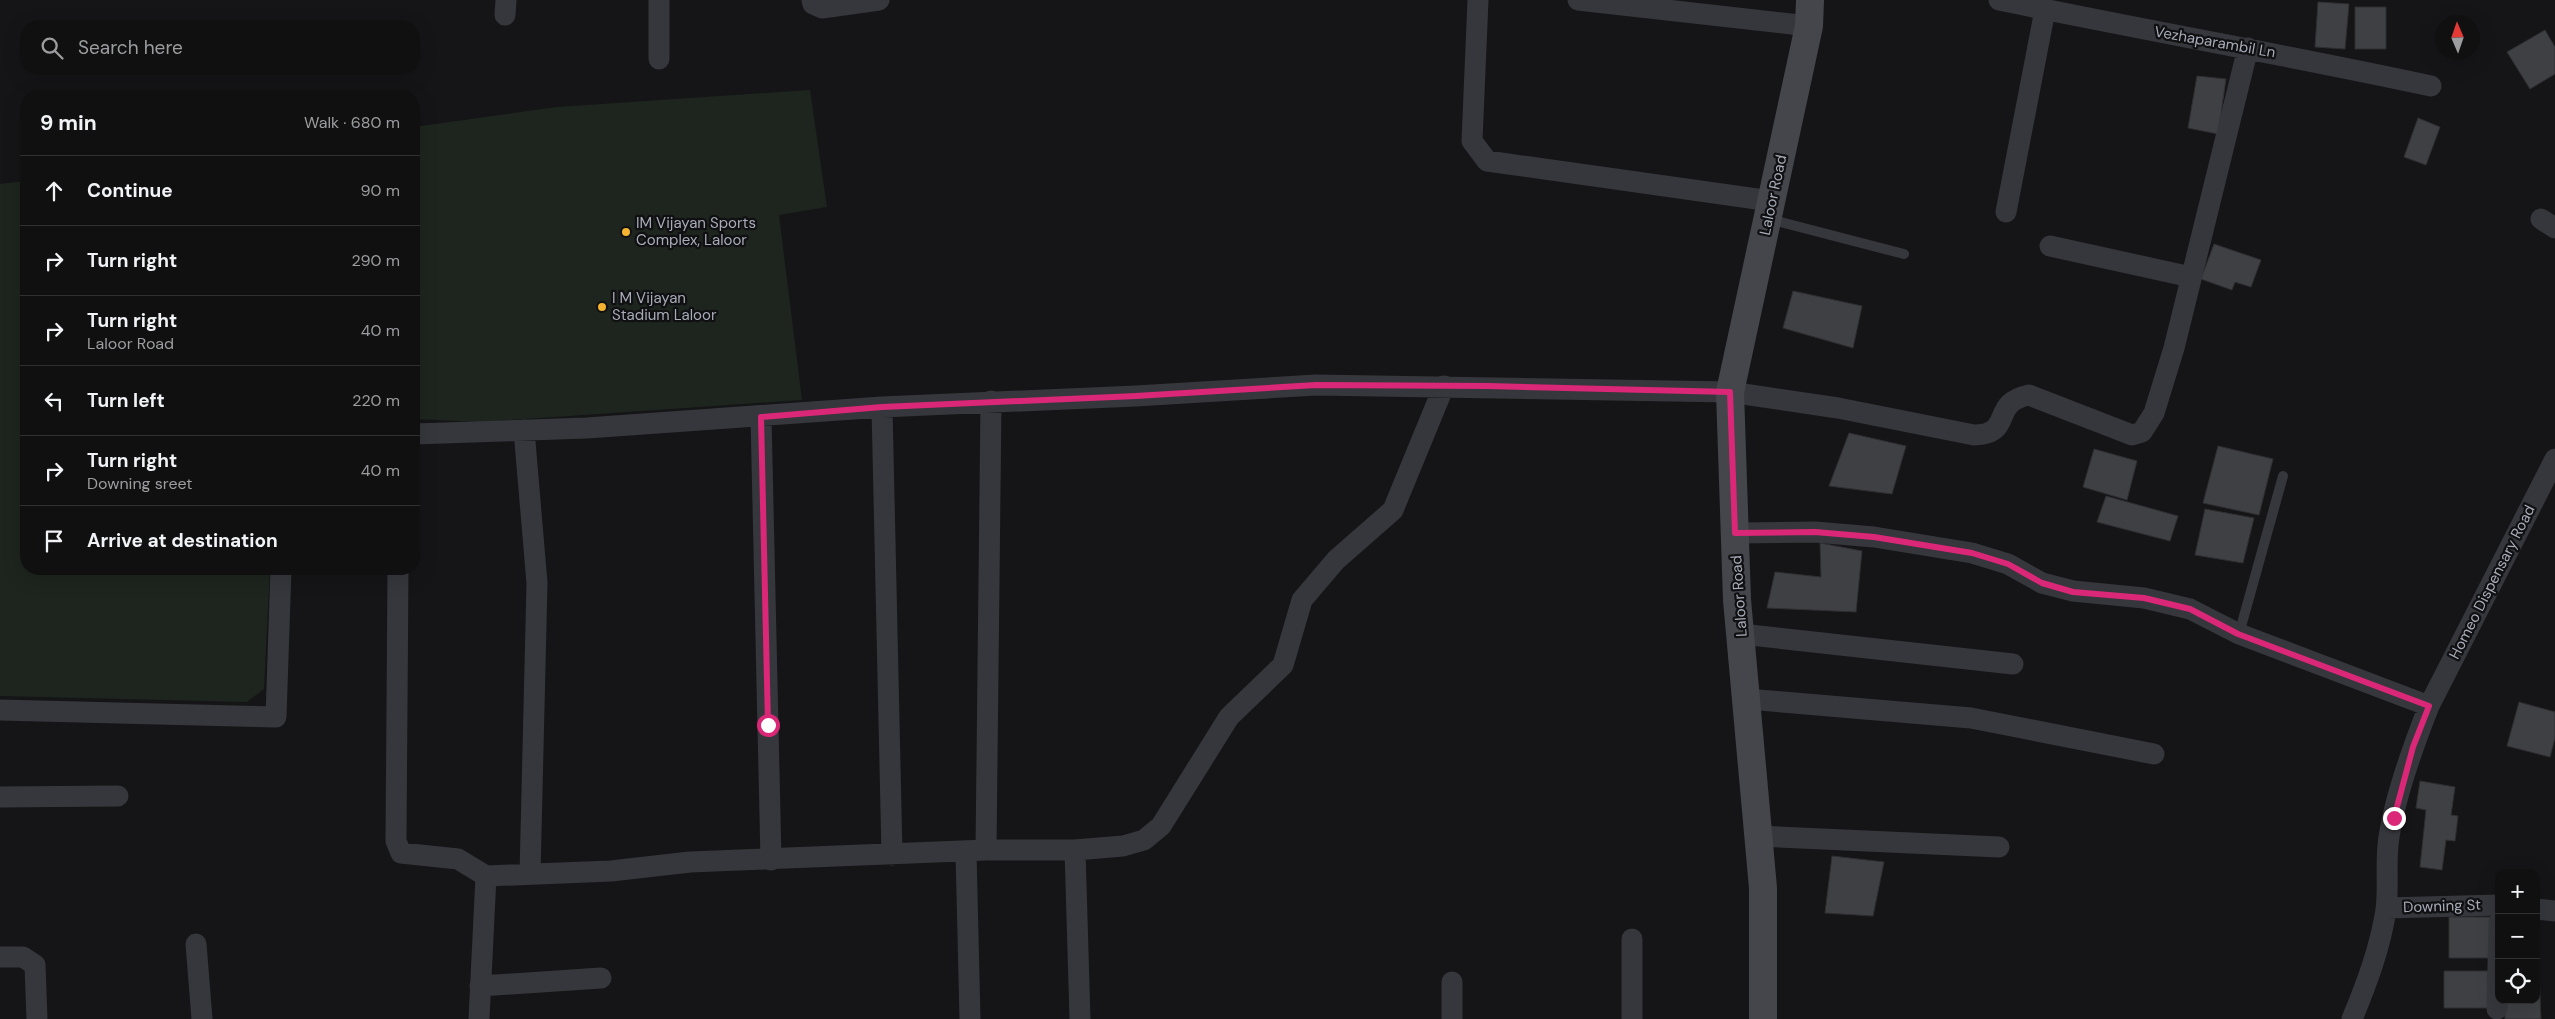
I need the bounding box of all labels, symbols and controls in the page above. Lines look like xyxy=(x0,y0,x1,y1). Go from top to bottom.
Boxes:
north arrow xyxy=(2435,15,2480,60)
search box xyxy=(20,20,420,75)
street label: Vezhaparambil Ln xyxy=(2153,21,2277,63)
icon: search xyxy=(38,34,66,62)
text: Search here xyxy=(78,35,183,60)
text: 9 min xyxy=(40,109,97,137)
text: Walk · 680 m xyxy=(304,112,400,133)
street label: Laloor Road xyxy=(1755,153,1791,237)
icon: ahead xyxy=(40,177,68,205)
text: Continue xyxy=(87,178,173,203)
text: 90 m xyxy=(360,180,400,201)
place label: IM Vijayan Sports Complex, Laloor xyxy=(636,213,756,250)
marker: IM Vijayan Sports Complex, Laloor xyxy=(620,226,632,238)
icon: right xyxy=(40,247,68,275)
text: Turn right xyxy=(87,248,177,273)
text: 290 m xyxy=(351,250,400,271)
place label: I M Vijayan Stadium Laloor xyxy=(612,288,717,325)
marker: I M Vijayan Stadium Laloor xyxy=(596,301,608,313)
text: Turn right xyxy=(87,308,177,333)
icon: right xyxy=(40,317,68,345)
text: 40 m xyxy=(361,320,400,341)
text: Laloor Road xyxy=(87,333,174,354)
icon: left xyxy=(40,387,68,415)
text: Turn left xyxy=(87,388,165,413)
text: 220 m xyxy=(352,390,400,411)
text: Turn right xyxy=(87,448,177,473)
icon: right xyxy=(40,457,68,485)
text: 40 m xyxy=(361,460,400,481)
text: Downing sreet xyxy=(87,473,193,494)
street label: Homeo Dispensary Road xyxy=(2444,502,2540,662)
icon: arrive xyxy=(40,527,68,555)
text: Arrive at destination xyxy=(87,528,278,553)
street label: Laloor Road xyxy=(1726,555,1752,637)
route start xyxy=(757,714,780,737)
route end xyxy=(2383,807,2406,830)
map controls xyxy=(2495,869,2540,1004)
button: + xyxy=(2495,869,2540,914)
street label: Downing St xyxy=(2403,895,2482,917)
button: − xyxy=(2495,914,2540,959)
button: locate xyxy=(2495,959,2540,1004)

